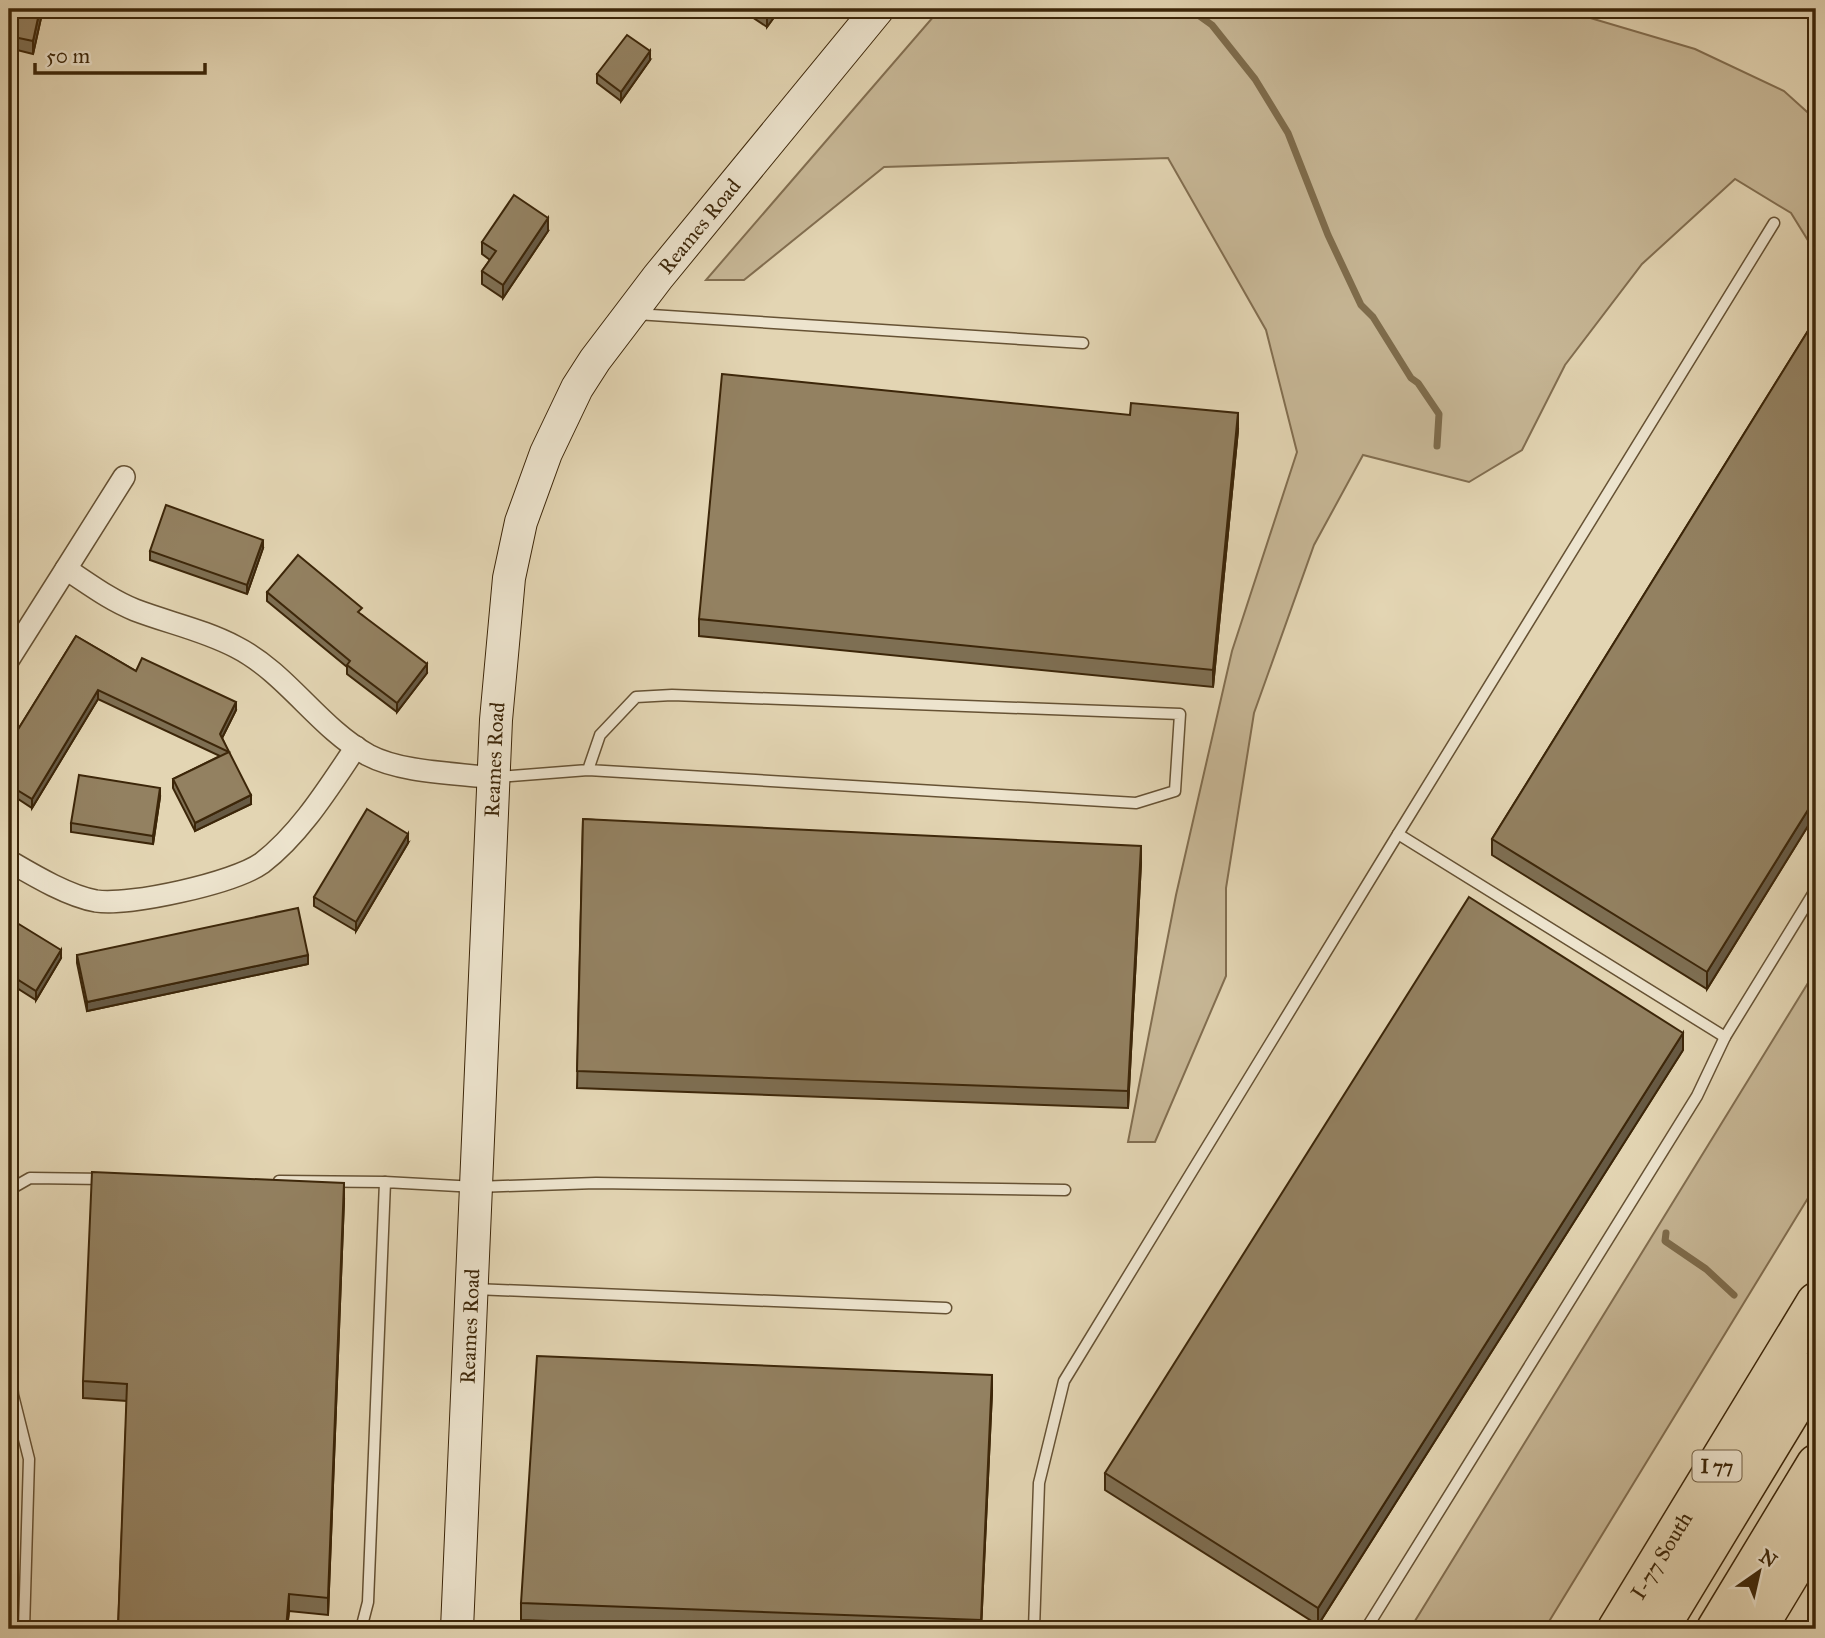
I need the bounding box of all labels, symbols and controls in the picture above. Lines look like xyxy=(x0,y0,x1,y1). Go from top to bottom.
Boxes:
scale bar xyxy=(35,32,205,76)
text: 50 m xyxy=(46,43,91,69)
street label: Reames Road xyxy=(653,173,747,279)
street label: Reames Road xyxy=(479,700,511,818)
street label: Reames Road xyxy=(455,1268,485,1385)
road number: I 77 xyxy=(1692,1450,1742,1482)
street label: I-77 South xyxy=(1625,1507,1698,1604)
north arrow xyxy=(1724,1536,1794,1606)
text: N xyxy=(1755,1544,1781,1572)

